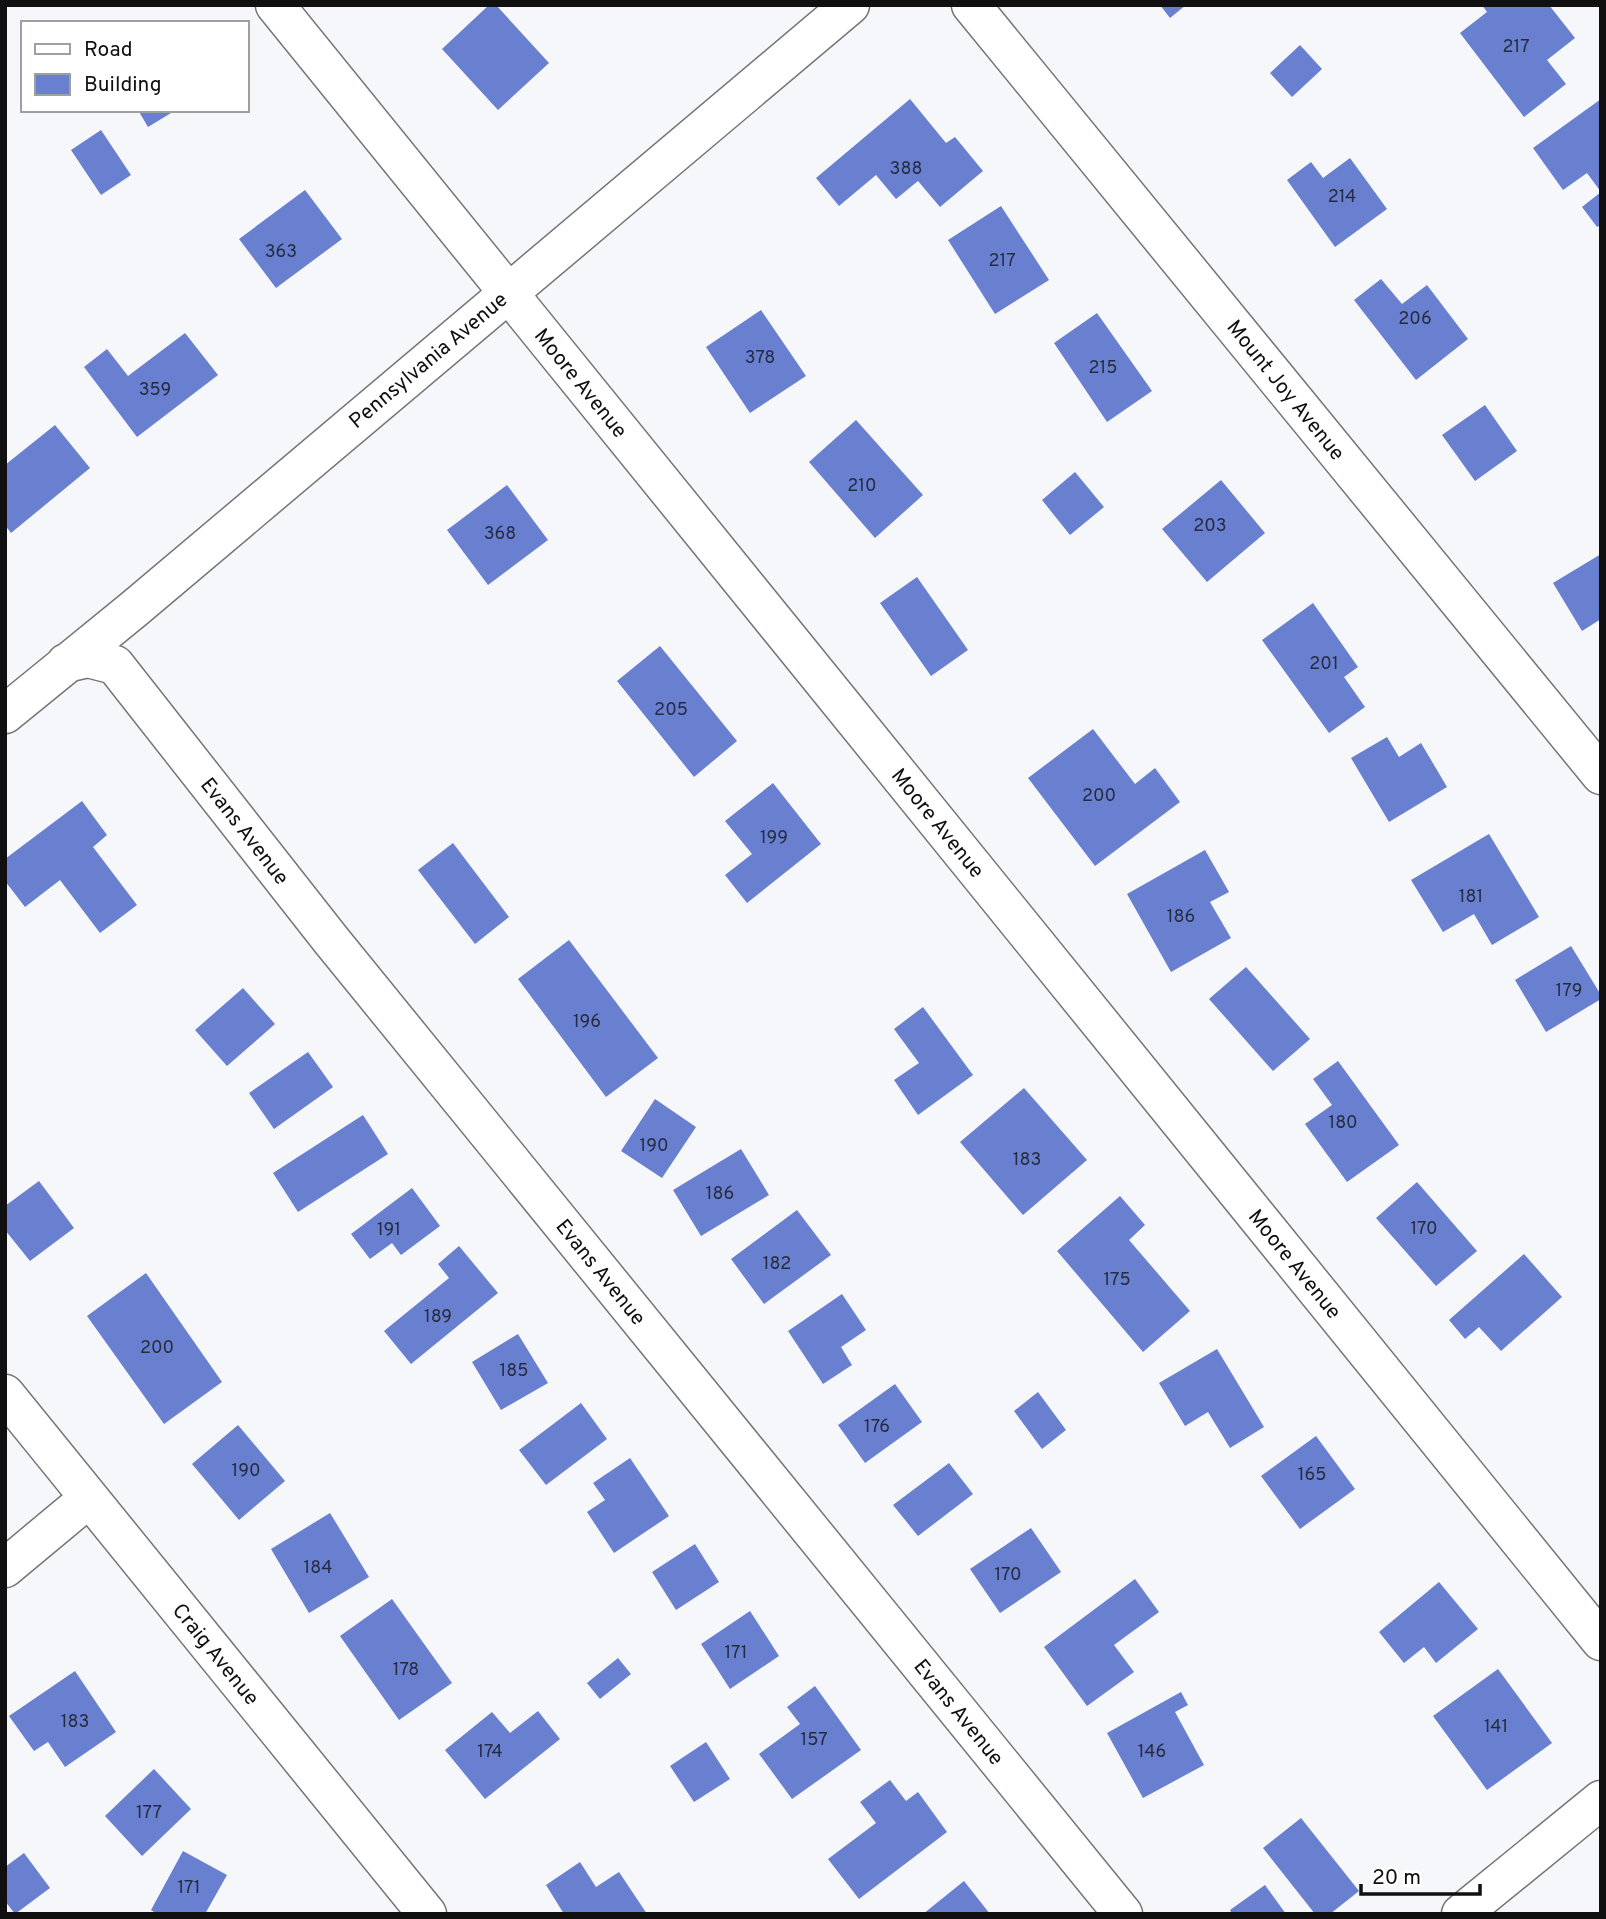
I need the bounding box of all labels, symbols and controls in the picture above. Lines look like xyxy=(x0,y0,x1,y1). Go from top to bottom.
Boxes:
legend xyxy=(21,21,248,112)
house number: 217 xyxy=(1502,36,1530,59)
text: Road xyxy=(84,37,133,64)
text: Building xyxy=(84,72,162,99)
house number: 388 xyxy=(890,158,922,181)
house number: 214 xyxy=(1328,186,1356,209)
house number: 363 xyxy=(265,241,297,264)
house number: 217 xyxy=(988,250,1016,273)
street label: Pennsylvania Avenue xyxy=(344,287,514,435)
house number: 206 xyxy=(1398,308,1432,331)
street label: Mount Joy Avenue xyxy=(1220,315,1350,467)
street label: Moore Avenue xyxy=(527,323,632,444)
house number: 378 xyxy=(745,347,775,370)
house number: 215 xyxy=(1089,357,1117,380)
house number: 359 xyxy=(139,379,171,402)
house number: 210 xyxy=(847,475,877,498)
house number: 203 xyxy=(1193,515,1227,538)
house number: 368 xyxy=(484,523,516,546)
house number: 201 xyxy=(1309,653,1339,676)
house number: 205 xyxy=(654,699,688,722)
street label: Moore Avenue xyxy=(884,763,989,884)
street label: Evans Avenue xyxy=(193,773,294,891)
house number: 200 xyxy=(1082,785,1116,808)
house number: 199 xyxy=(760,827,788,850)
house number: 181 xyxy=(1459,886,1483,909)
house number: 186 xyxy=(1167,906,1195,929)
house number: 179 xyxy=(1556,980,1582,1003)
house number: 196 xyxy=(573,1011,601,1034)
house number: 180 xyxy=(1328,1112,1358,1135)
house number: 190 xyxy=(640,1135,668,1158)
house number: 183 xyxy=(1013,1149,1041,1172)
house number: 186 xyxy=(706,1183,734,1206)
street label: Moore Avenue xyxy=(1241,1204,1346,1325)
street label: Evans Avenue xyxy=(549,1214,651,1332)
house number: 170 xyxy=(1410,1218,1438,1241)
house number: 191 xyxy=(377,1219,401,1242)
house number: 182 xyxy=(763,1253,791,1276)
house number: 175 xyxy=(1103,1269,1131,1292)
house number: 189 xyxy=(424,1306,452,1329)
house number: 200 xyxy=(140,1337,174,1360)
house number: 185 xyxy=(500,1360,528,1383)
house number: 176 xyxy=(864,1416,890,1439)
house number: 190 xyxy=(232,1460,260,1483)
house number: 165 xyxy=(1298,1464,1326,1487)
house number: 184 xyxy=(304,1557,332,1580)
house number: 170 xyxy=(994,1564,1022,1587)
street label: Craig Avenue xyxy=(165,1598,264,1712)
house number: 171 xyxy=(724,1642,748,1665)
street label: Evans Avenue xyxy=(907,1654,1009,1772)
house number: 178 xyxy=(393,1659,419,1682)
house number: 183 xyxy=(61,1711,89,1734)
house number: 141 xyxy=(1484,1716,1508,1739)
house number: 157 xyxy=(800,1729,828,1752)
house number: 174 xyxy=(477,1741,503,1764)
house number: 146 xyxy=(1138,1741,1166,1764)
house number: 177 xyxy=(136,1802,162,1825)
scale bar xyxy=(1361,1853,1480,1897)
text: 20 m xyxy=(1372,1865,1421,1892)
house number: 171 xyxy=(177,1877,201,1900)

